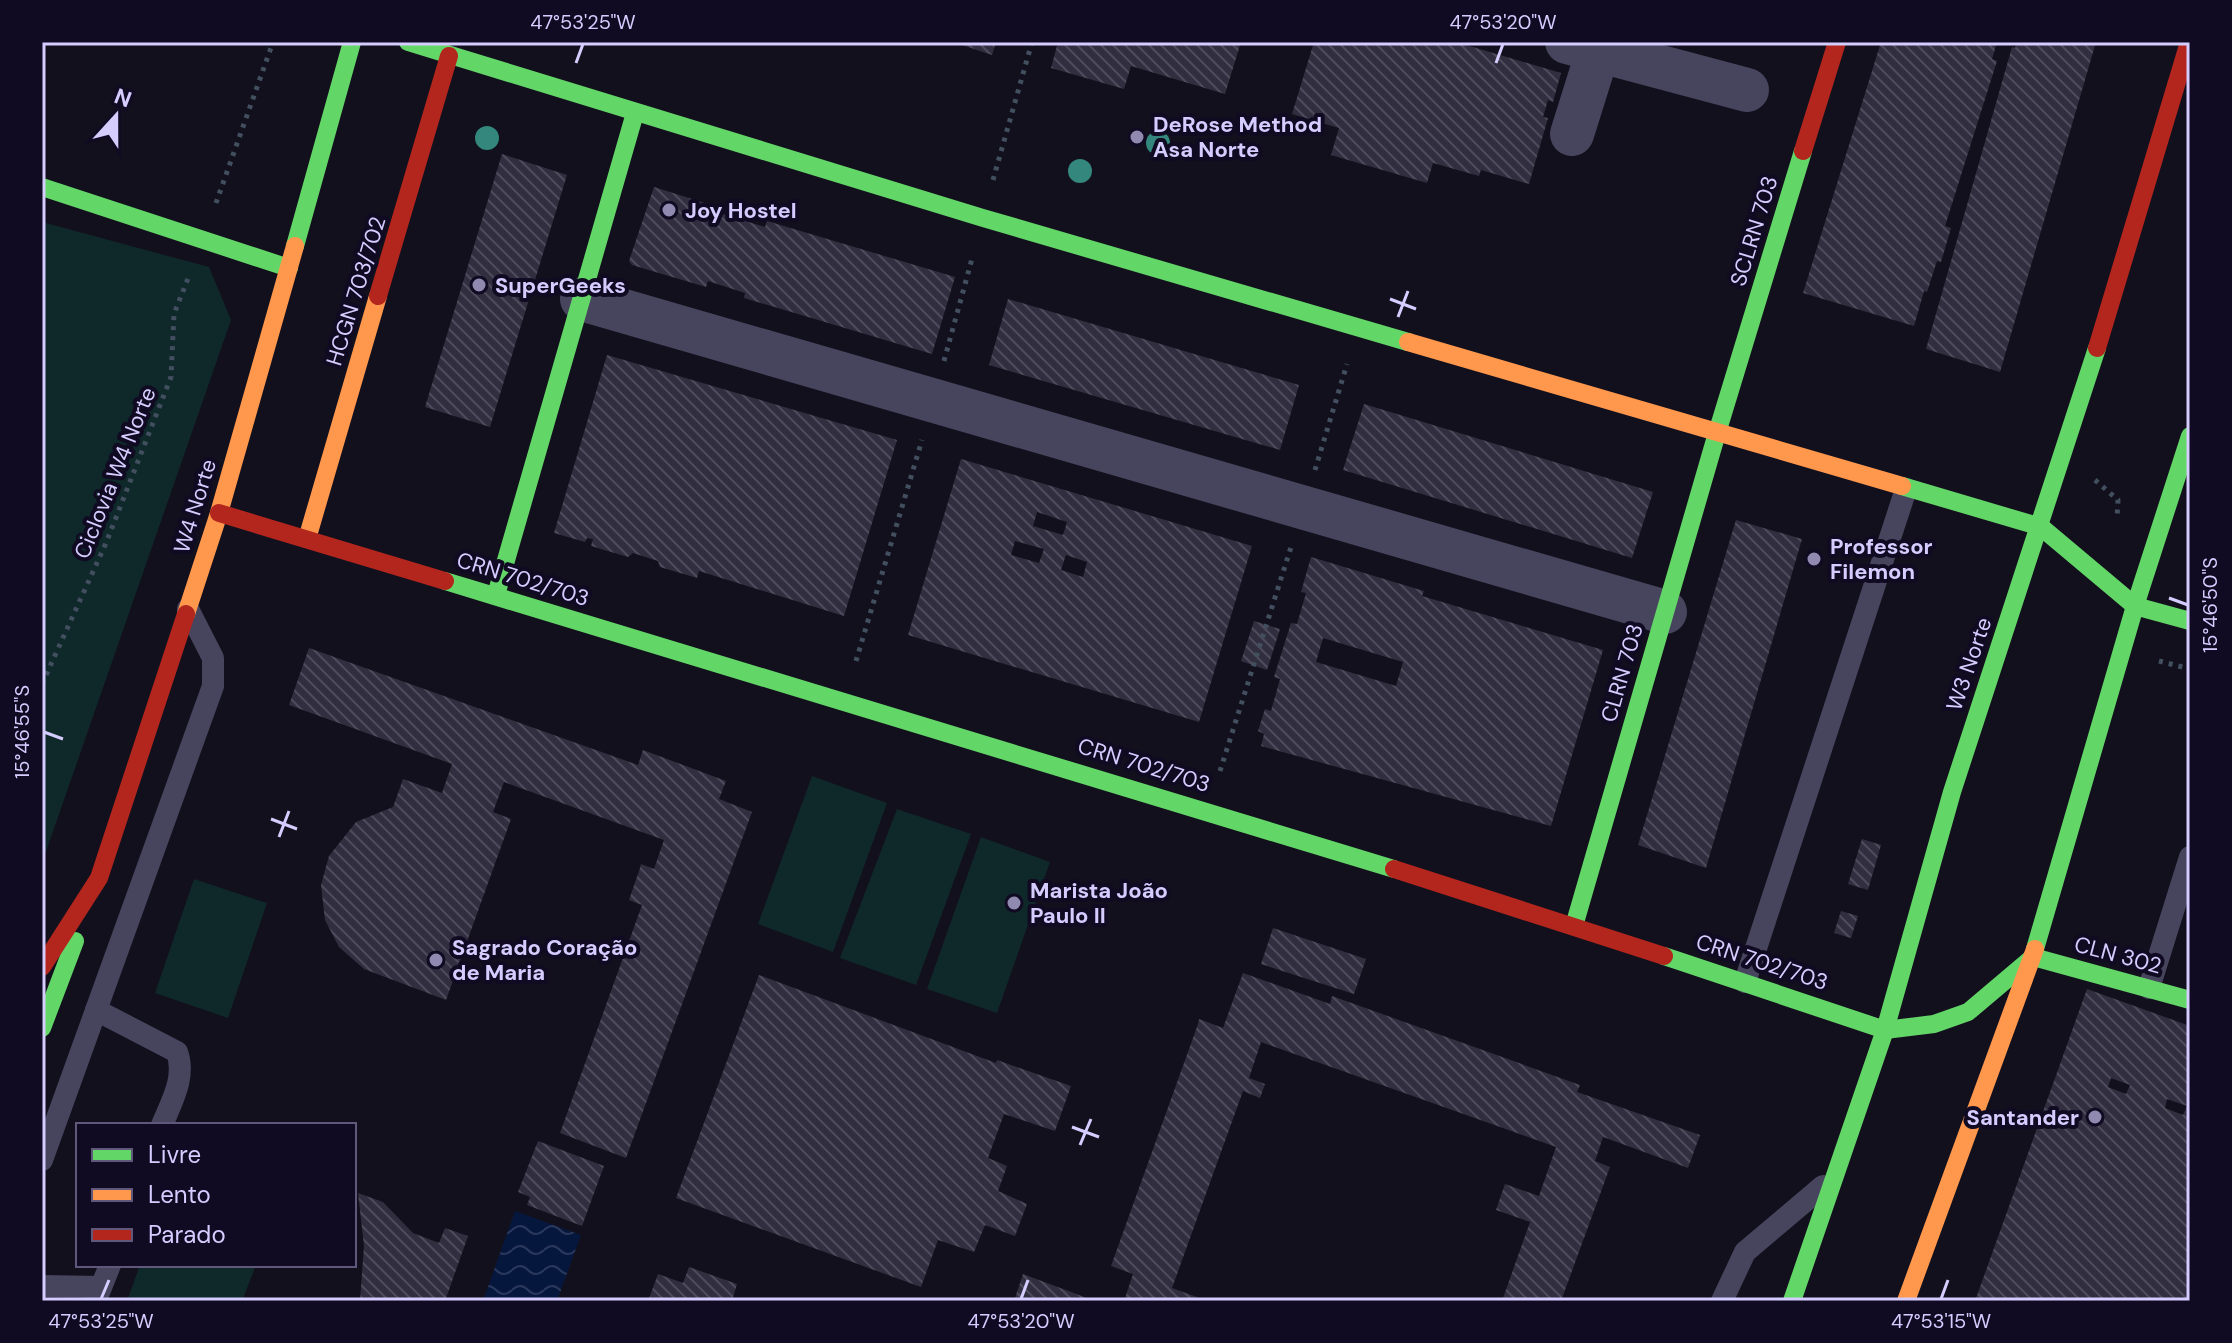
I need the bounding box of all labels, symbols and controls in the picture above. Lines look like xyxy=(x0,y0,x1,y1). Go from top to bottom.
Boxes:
text: 47°53'25"W xyxy=(530,9,636,35)
text: 47°53'20"W xyxy=(1449,9,1557,35)
north arrow xyxy=(76,76,156,156)
text: N xyxy=(110,81,136,114)
place label: DeRose Method Asa Norte xyxy=(1153,110,1322,164)
marker: DeRose Method Asa Norte xyxy=(1128,128,1146,146)
street label: SCLRN 703 xyxy=(1724,172,1784,290)
place label: Joy Hostel xyxy=(685,196,797,225)
marker: Joy Hostel xyxy=(660,201,678,219)
street label: HCGN 703/702 xyxy=(320,213,392,369)
place label: SuperGeeks xyxy=(495,271,626,300)
marker: SuperGeeks xyxy=(470,276,488,294)
street label: Ciclovia W4 Norte xyxy=(67,383,163,563)
street label: W4 Norte xyxy=(167,456,223,556)
place label: Professor Filemon xyxy=(1830,532,1933,586)
street label: CRN 702/703 xyxy=(453,545,593,613)
marker: Professor Filemon xyxy=(1805,550,1823,568)
text: 15°46'50"S xyxy=(2197,557,2223,653)
street label: W3 Norte xyxy=(1940,613,1998,715)
street label: CLRN 703 xyxy=(1594,620,1650,726)
text: 15°46'55"S xyxy=(9,685,35,779)
street label: CRN 702/703 xyxy=(1074,731,1214,799)
place label: Marista João Paulo II xyxy=(1030,876,1168,930)
marker: Marista João Paulo II xyxy=(1005,894,1023,912)
street label: CRN 702/703 xyxy=(1692,927,1832,997)
street label: CLN 302 xyxy=(2071,929,2165,981)
place label: Sagrado Coração de Maria xyxy=(452,933,637,987)
marker: Sagrado Coração de Maria xyxy=(427,951,445,969)
place label: Santander xyxy=(1967,1103,2079,1132)
marker: Santander xyxy=(2086,1108,2104,1126)
legend xyxy=(76,1123,356,1267)
text: Livre xyxy=(148,1139,201,1170)
text: Lento xyxy=(148,1179,211,1210)
text: Parado xyxy=(148,1219,226,1250)
text: 47°53'25"W xyxy=(48,1308,154,1334)
text: 47°53'20"W xyxy=(967,1308,1075,1334)
text: 47°53'15"W xyxy=(1891,1308,1991,1334)

